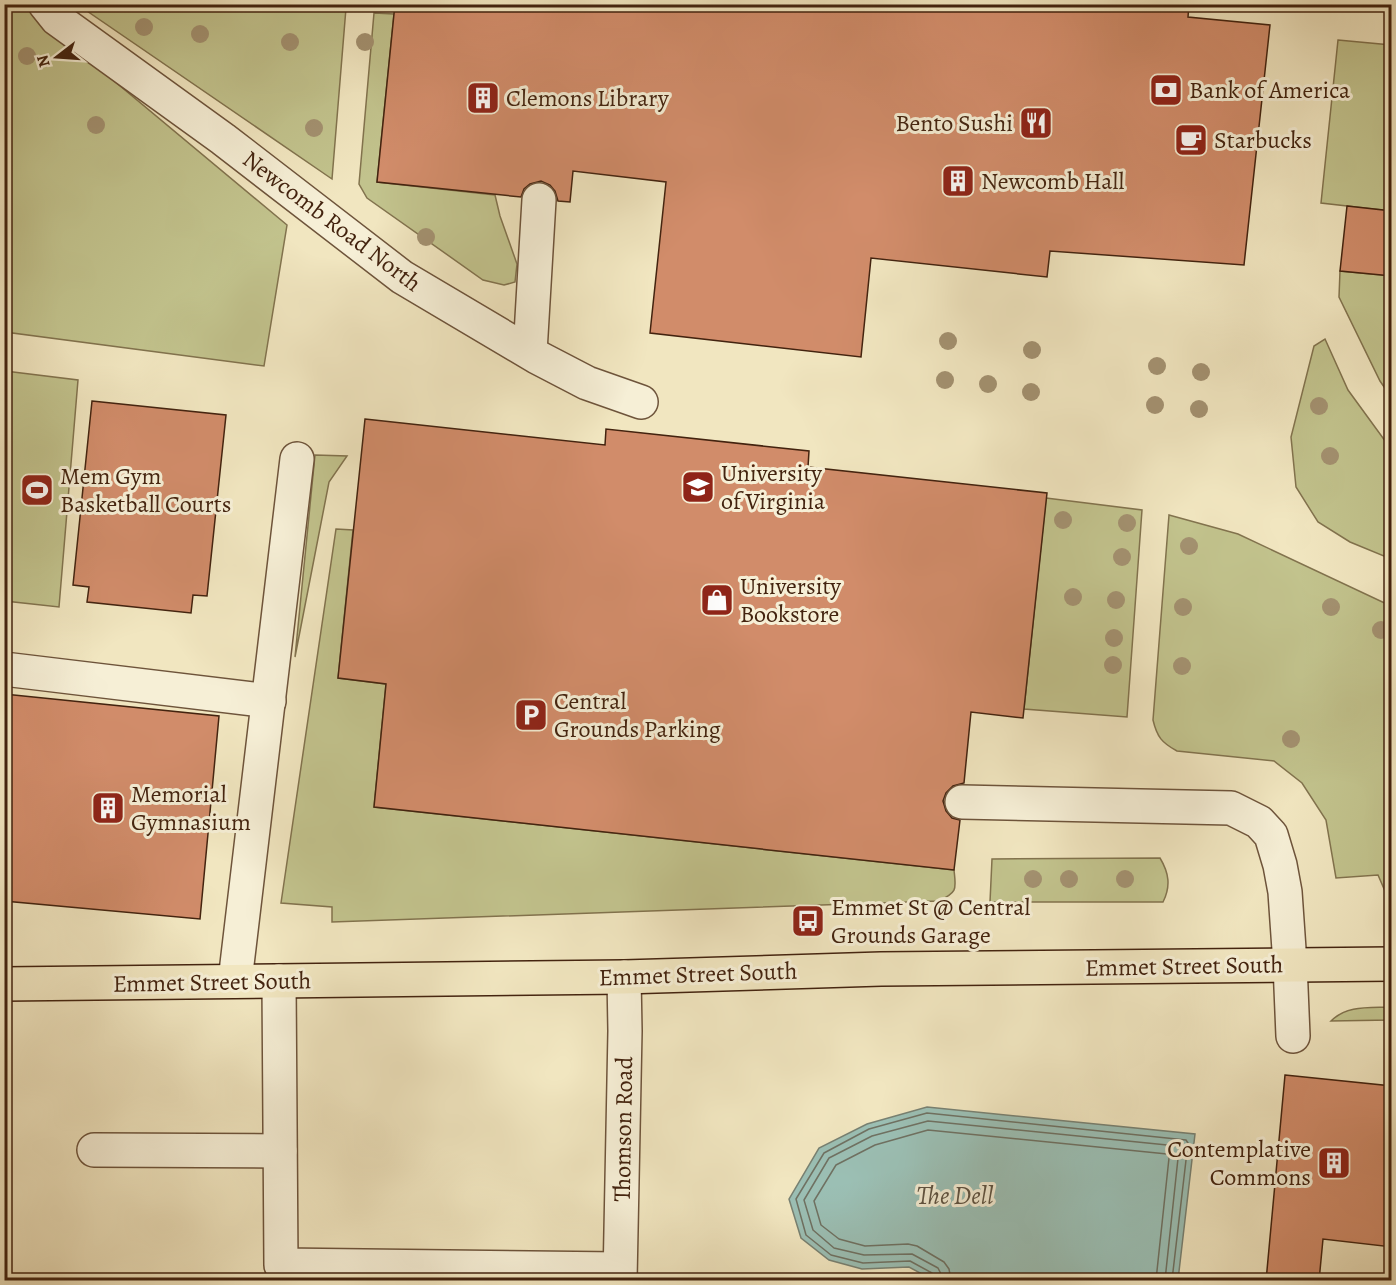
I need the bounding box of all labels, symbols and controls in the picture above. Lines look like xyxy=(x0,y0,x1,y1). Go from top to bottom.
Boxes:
north arrow xyxy=(27,27,87,87)
text: N xyxy=(31,52,56,70)
bank icon: Bank of America xyxy=(1148,72,1184,108)
place label: Bank of America xyxy=(1189,74,1351,106)
building icon: Clemons Library xyxy=(465,80,501,116)
place label: Clemons Library xyxy=(506,82,669,114)
restaurant icon: Bento Sushi xyxy=(1018,105,1054,141)
place label: Bento Sushi xyxy=(895,107,1013,139)
cafe icon: Starbucks xyxy=(1173,122,1209,158)
place label: Starbucks xyxy=(1214,124,1312,156)
street label: Newcomb Road North xyxy=(236,143,428,299)
building icon: Newcomb Hall xyxy=(940,163,976,199)
place label: Newcomb Hall xyxy=(981,165,1124,197)
place label: University of Virginia xyxy=(721,457,826,517)
place label: Mem Gym Basketball Courts xyxy=(60,460,231,520)
school or university icon: University of Virginia xyxy=(680,469,716,505)
sports icon: Mem Gym Basketball Courts xyxy=(19,472,55,508)
place label: University Bookstore xyxy=(740,570,841,630)
shop icon: University Bookstore xyxy=(699,582,735,618)
place label: Central Grounds Parking xyxy=(554,685,721,745)
parking icon: Central Grounds Parking xyxy=(513,697,549,733)
place label: Memorial Gymnasium xyxy=(131,778,251,838)
building icon: Memorial Gymnasium xyxy=(90,790,126,826)
place label: Emmet St @ Central Grounds Garage xyxy=(831,891,1030,951)
bus stop icon: Emmet St @ Central Grounds Garage xyxy=(790,903,826,939)
street label: Emmet Street South xyxy=(1084,948,1284,984)
street label: Emmet Street South xyxy=(598,955,798,993)
street label: Emmet Street South xyxy=(112,964,312,1000)
street label: Thomson Road xyxy=(606,1056,640,1202)
place label: Contemplative Commons xyxy=(1167,1133,1311,1193)
building icon: Contemplative Commons xyxy=(1316,1145,1352,1181)
water label: The Dell xyxy=(916,1178,994,1213)

